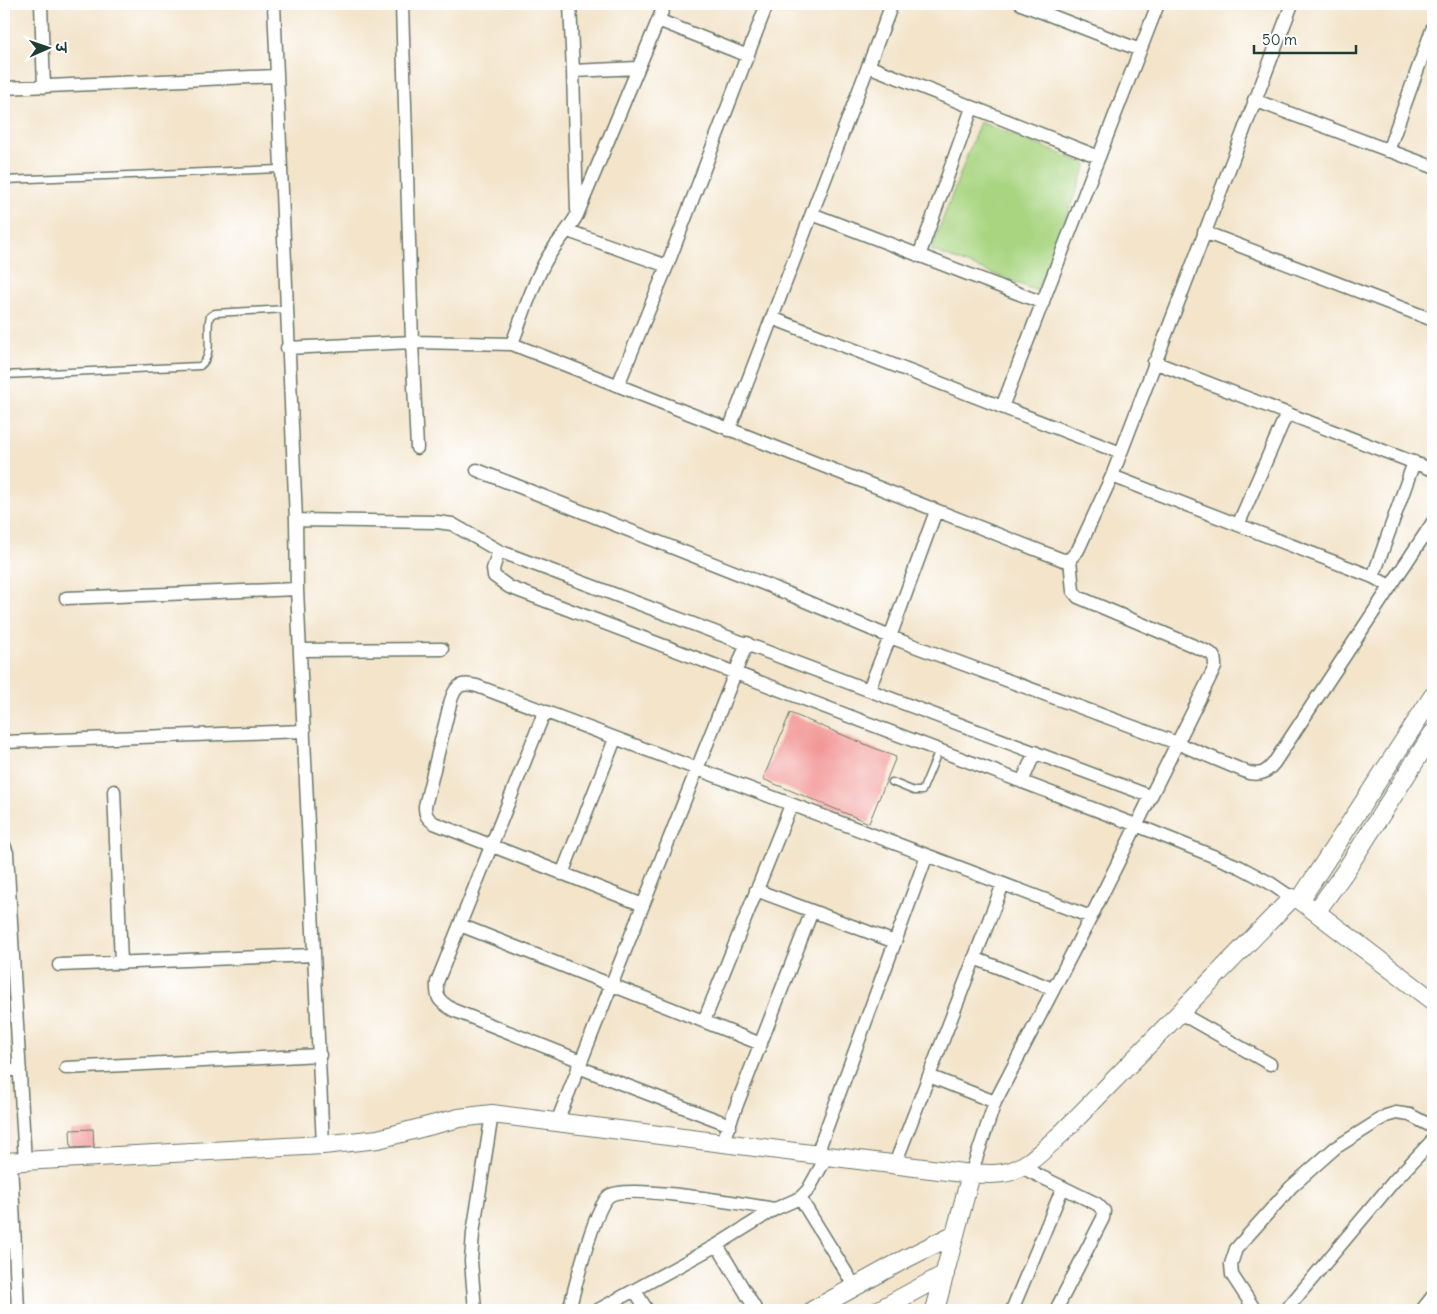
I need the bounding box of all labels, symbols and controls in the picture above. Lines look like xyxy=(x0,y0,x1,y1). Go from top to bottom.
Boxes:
north arrow xyxy=(22,22,72,72)
scale bar xyxy=(1254,22,1357,54)
text: 50 m xyxy=(1262,30,1297,49)
text: उ xyxy=(52,41,70,54)

